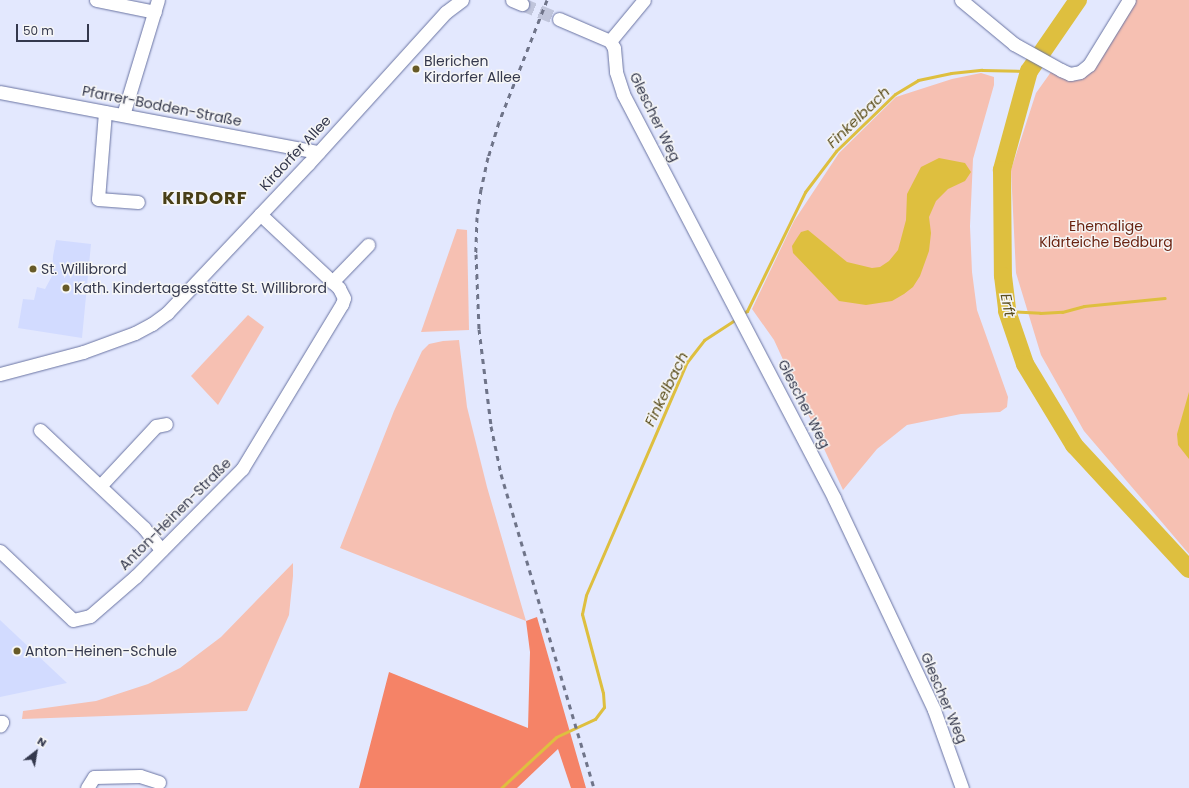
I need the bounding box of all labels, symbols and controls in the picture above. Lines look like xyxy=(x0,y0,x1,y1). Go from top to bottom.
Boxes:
scale bar xyxy=(18,16,91,42)
text: 50 m xyxy=(23,22,54,39)
place label: Blerichen Kirdorfer Allee xyxy=(424,53,521,86)
marker: Blerichen Kirdorfer Allee xyxy=(411,64,421,74)
street label: Glescher Weg xyxy=(626,70,684,164)
street label: Pfarrer-Bodden-Straße xyxy=(81,82,243,130)
water label: Finkelbach xyxy=(823,83,893,151)
street label: Kirdorfer Allee xyxy=(256,112,334,194)
district label: KIRDORF xyxy=(162,187,248,209)
park label: Ehemalige Klärteiche Bedburg xyxy=(1039,218,1173,250)
place label: St. Willibrord xyxy=(41,261,127,277)
marker: St. Willibrord xyxy=(28,264,38,274)
place label: Kath. Kindertagesstätte St. Willibrord xyxy=(74,280,327,296)
marker: Kath. Kindertagesstätte St. Willibrord xyxy=(61,283,71,293)
water label: Erft xyxy=(997,292,1019,318)
water label: Finkelbach xyxy=(640,349,692,429)
street label: Glescher Weg xyxy=(774,357,834,451)
street label: Anton-Heinen-Straße xyxy=(116,455,234,573)
place label: Anton-Heinen-Schule xyxy=(25,643,177,659)
marker: Anton-Heinen-Schule xyxy=(12,646,22,656)
street label: Glescher Weg xyxy=(917,650,971,746)
north arrow xyxy=(16,732,56,772)
text: N xyxy=(35,733,50,751)

